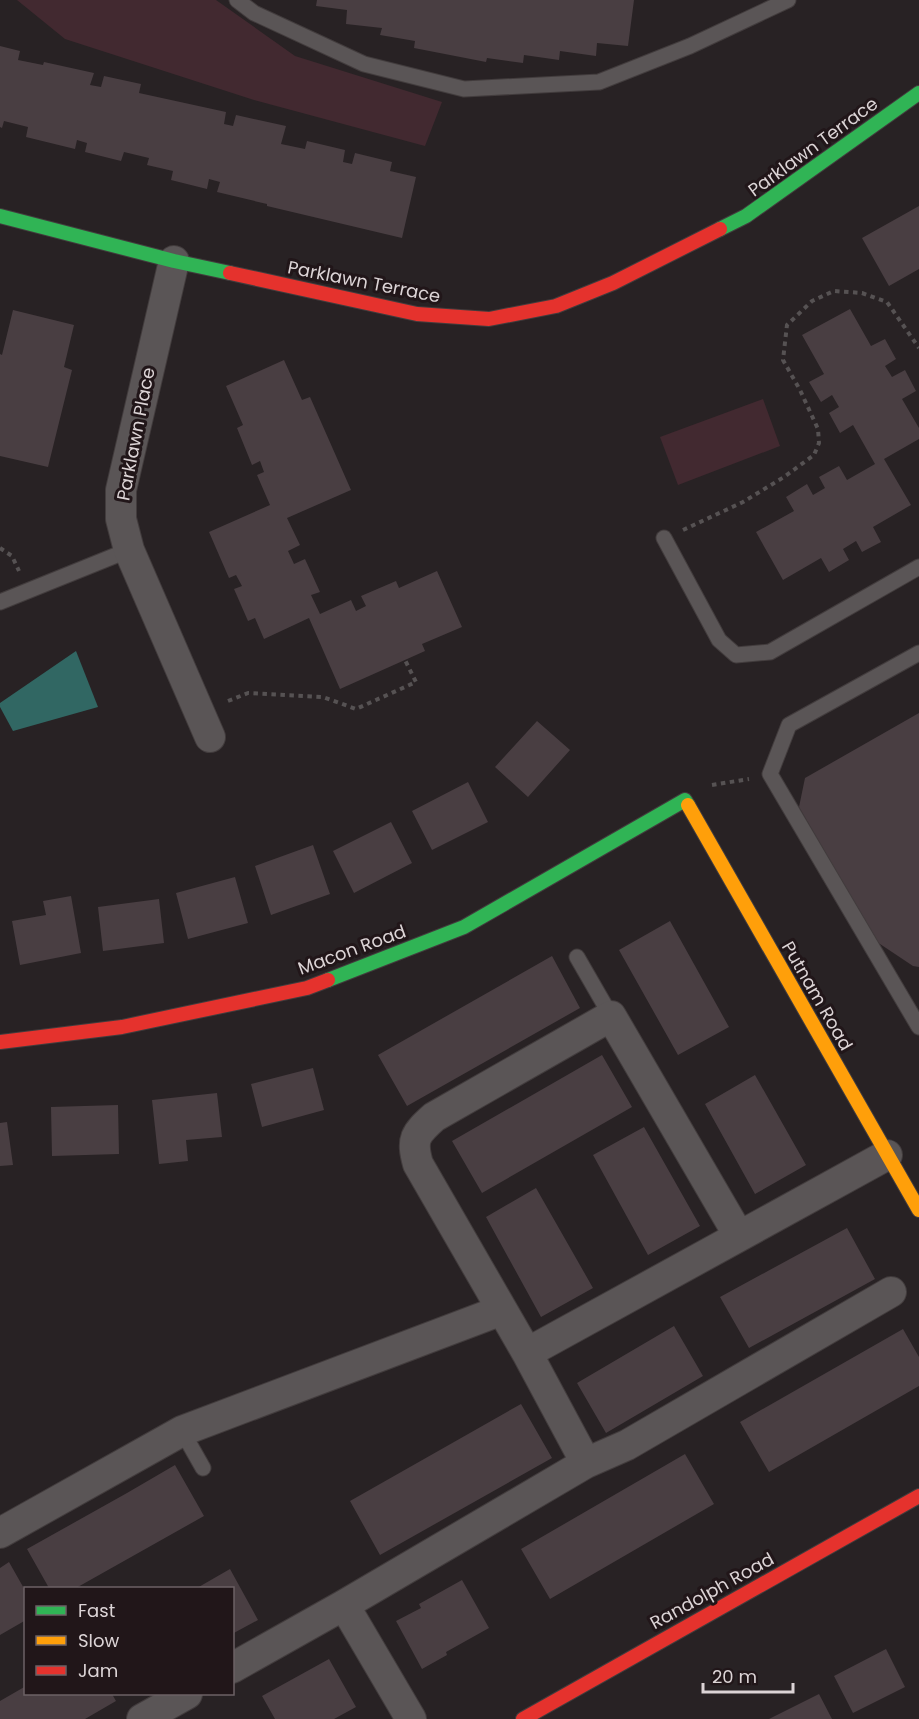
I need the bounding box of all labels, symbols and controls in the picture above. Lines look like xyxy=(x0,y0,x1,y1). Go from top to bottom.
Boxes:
street label: Parklawn Terrace xyxy=(743,91,883,202)
street label: Parklawn Terrace xyxy=(286,254,442,309)
street label: Parklawn Place xyxy=(110,365,161,503)
street label: Macon Road xyxy=(294,918,409,981)
street label: Putnam Road xyxy=(776,937,859,1055)
street label: Randolph Road xyxy=(645,1546,778,1635)
legend xyxy=(24,1587,234,1695)
text: Fast xyxy=(78,1598,115,1623)
text: Slow xyxy=(78,1628,120,1653)
scale bar xyxy=(703,1656,793,1694)
text: Jam xyxy=(78,1658,118,1683)
text: 20 m xyxy=(712,1664,757,1689)

